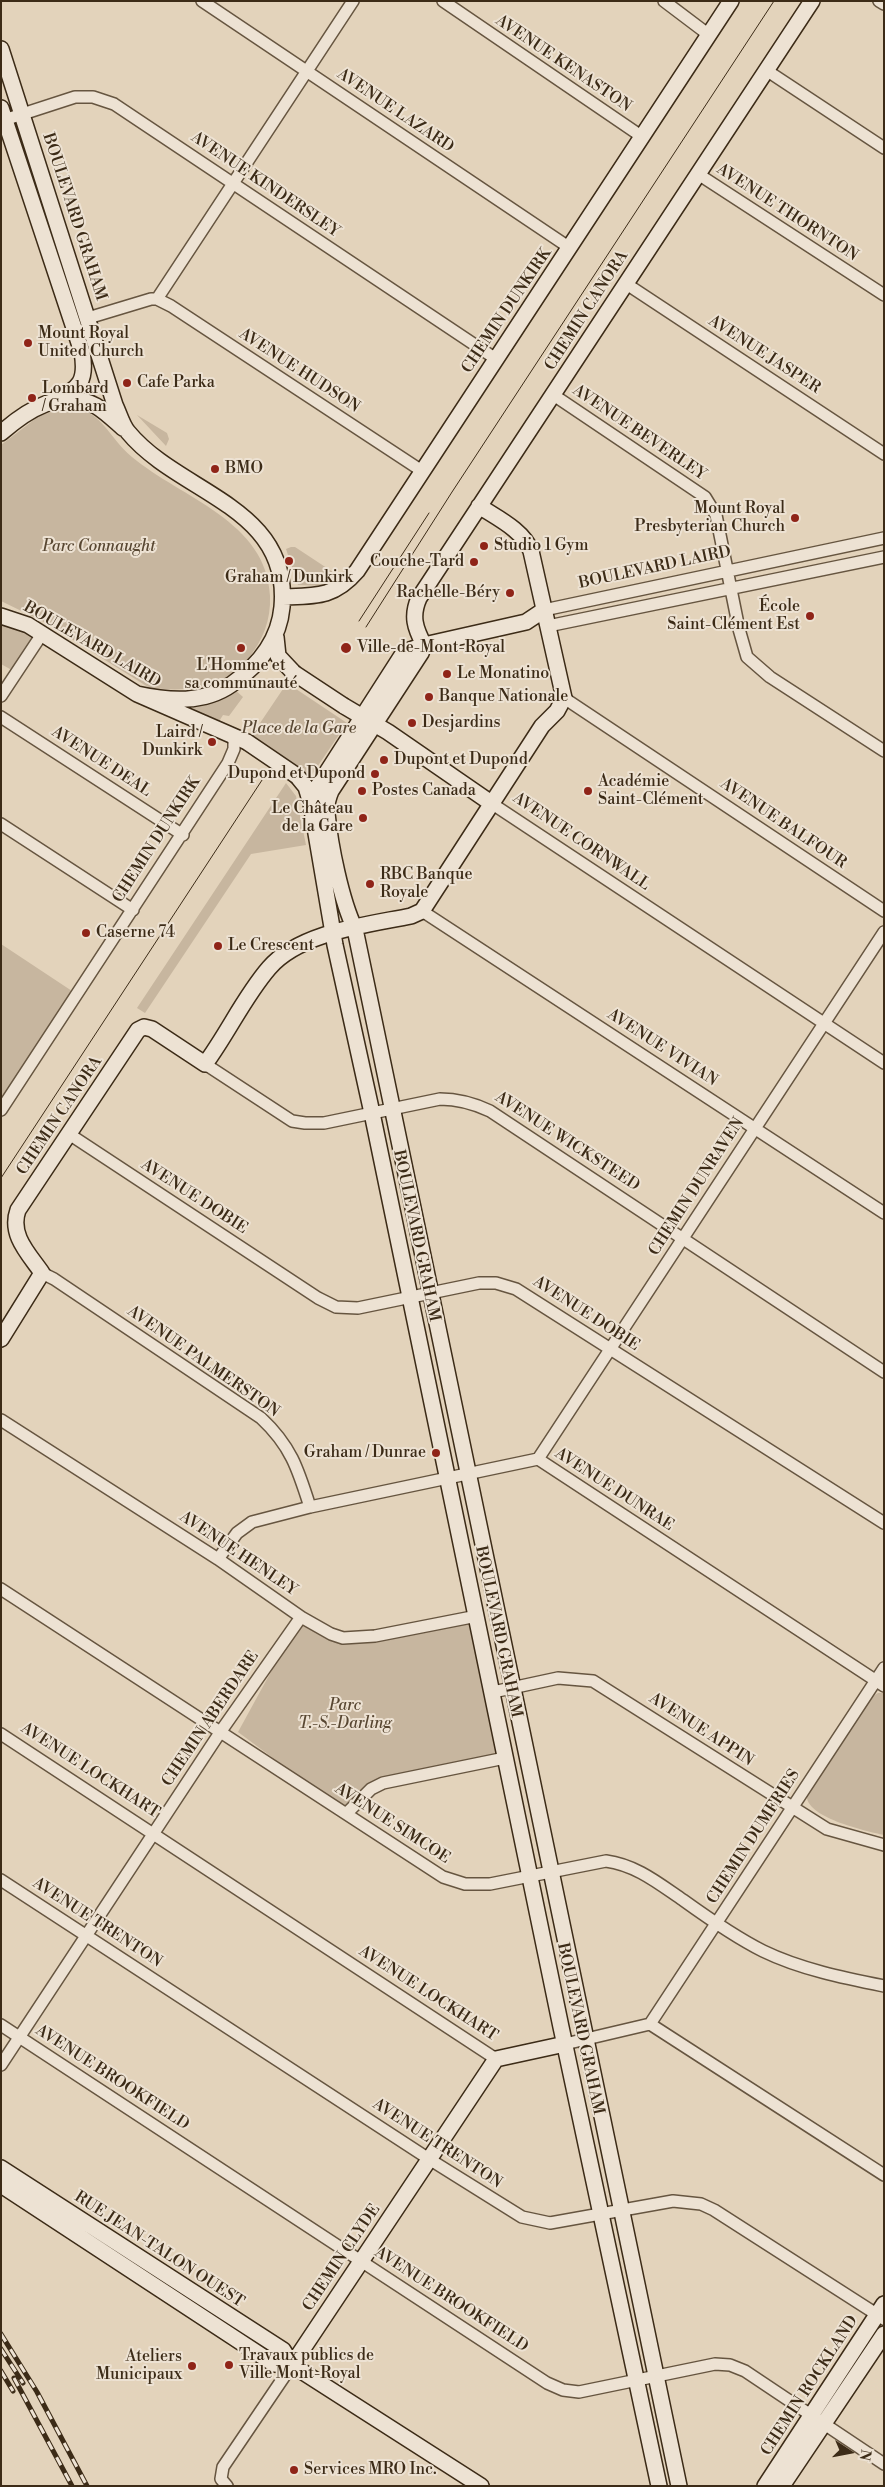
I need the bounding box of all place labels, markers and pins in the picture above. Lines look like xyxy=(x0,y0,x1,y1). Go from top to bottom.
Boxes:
place label: Mount Royal United Church xyxy=(38,324,144,362)
marker: Mount Royal United Church xyxy=(22,337,34,349)
place label: Cafe Parka xyxy=(137,373,215,393)
marker: Cafe Parka xyxy=(121,377,133,389)
place label: Lombard / Graham xyxy=(42,379,109,417)
marker: Lombard / Graham xyxy=(26,392,38,404)
place label: BMO xyxy=(225,459,263,479)
marker: BMO xyxy=(209,463,221,475)
place label: Mount Royal Presbyterian Church xyxy=(635,499,785,537)
marker: Mount Royal Presbyterian Church xyxy=(789,512,801,524)
place label: Studio 1 Gym xyxy=(494,536,588,556)
marker: Studio 1 Gym xyxy=(478,540,490,552)
place label: Couche-Tard xyxy=(370,552,464,572)
marker: Graham / Dunkirk xyxy=(283,555,295,567)
marker: Couche-Tard xyxy=(468,556,480,568)
place label: Graham / Dunkirk xyxy=(225,568,353,588)
place label: Rachelle-Béry xyxy=(396,583,500,603)
marker: Rachelle-Béry xyxy=(504,587,516,599)
place label: École Saint-Clément Est xyxy=(667,597,800,635)
marker: École Saint-Clément Est xyxy=(804,610,816,622)
place label: Ville-de-Mont-Royal xyxy=(357,638,505,658)
marker: Ville-de-Mont-Royal xyxy=(339,641,353,655)
marker: L'Homme et sa communauté xyxy=(235,642,247,654)
place label: L'Homme et sa communauté xyxy=(185,656,297,694)
place label: Le Monatino xyxy=(457,664,549,684)
marker: Le Monatino xyxy=(441,668,453,680)
place label: Banque Nationale xyxy=(439,687,568,707)
marker: Banque Nationale xyxy=(423,691,435,703)
place label: Desjardins xyxy=(422,713,501,733)
marker: Desjardins xyxy=(406,717,418,729)
place label: Laird / Dunkirk xyxy=(142,723,202,761)
marker: Laird / Dunkirk xyxy=(206,736,218,748)
place label: Dupont et Dupond xyxy=(394,750,528,770)
marker: Dupont et Dupond xyxy=(378,754,390,766)
place label: Dupond et Dupond xyxy=(228,764,365,784)
marker: Dupond et Dupond xyxy=(369,768,381,780)
place label: Académie Saint-Clément xyxy=(598,772,704,810)
place label: Postes Canada xyxy=(372,781,476,801)
marker: Postes Canada xyxy=(356,785,368,797)
marker: Académie Saint-Clément xyxy=(582,785,594,797)
place label: Le Château de la Gare xyxy=(272,799,353,837)
marker: Le Château de la Gare xyxy=(357,812,369,824)
place label: RBC Banque Royale xyxy=(380,865,473,903)
marker: RBC Banque Royale xyxy=(364,878,376,890)
place label: Caserne 74 xyxy=(96,923,175,943)
marker: Caserne 74 xyxy=(80,927,92,939)
place label: Le Crescent xyxy=(228,936,314,956)
marker: Le Crescent xyxy=(212,940,224,952)
place label: Graham / Dunrae xyxy=(304,1443,426,1463)
marker: Graham / Dunrae xyxy=(430,1447,442,1459)
place label: Travaux publics de Ville Mont-Royal xyxy=(239,2346,374,2384)
place label: Ateliers Municipaux xyxy=(96,2347,182,2385)
marker: Travaux publics de Ville Mont-Royal xyxy=(223,2359,235,2371)
marker: Ateliers Municipaux xyxy=(186,2360,198,2372)
place label: Services MRO Inc. xyxy=(304,2460,437,2480)
marker: Services MRO Inc. xyxy=(288,2464,300,2476)

